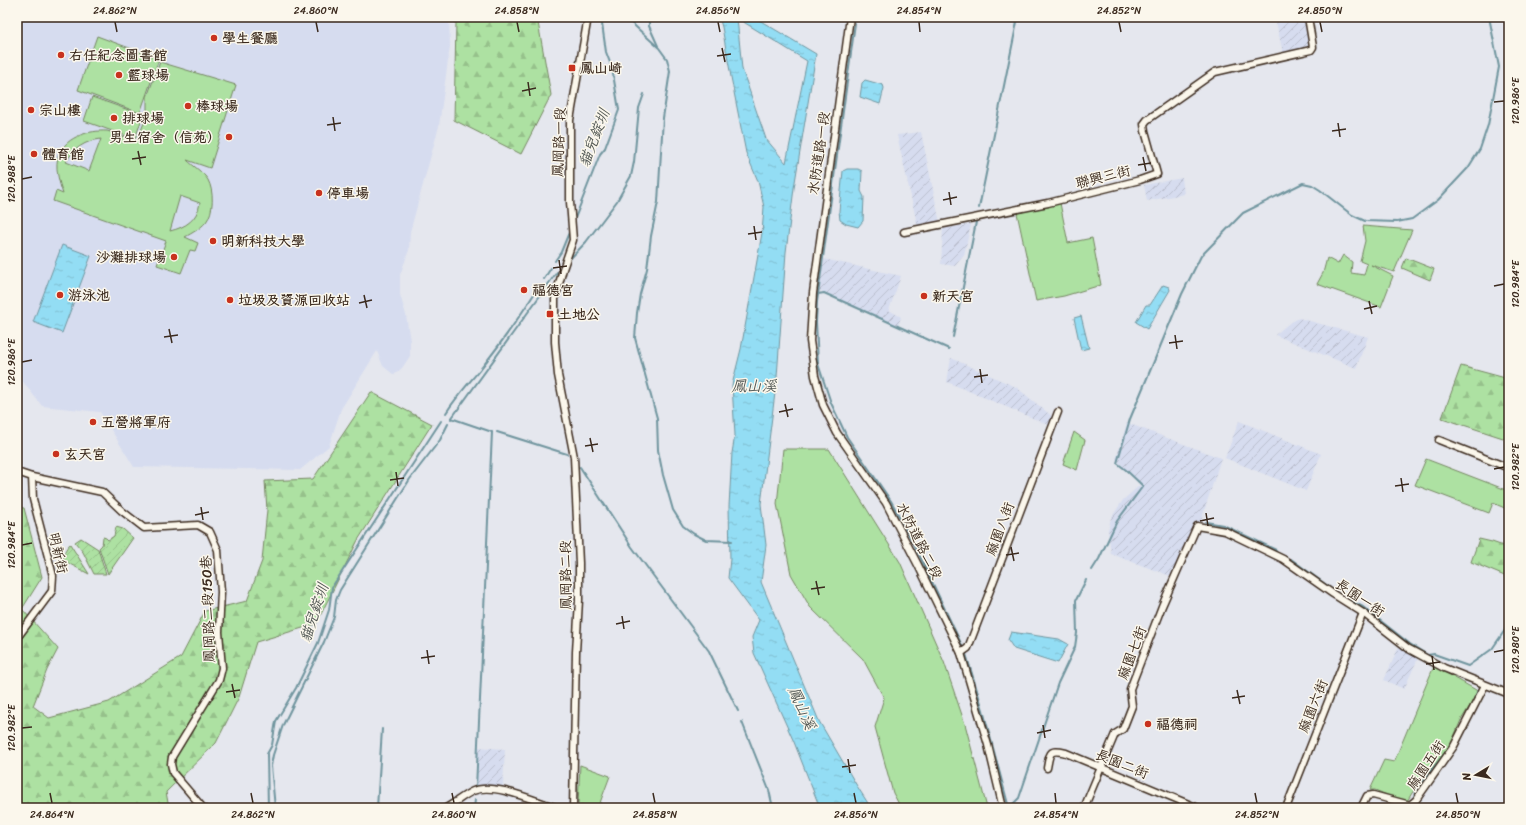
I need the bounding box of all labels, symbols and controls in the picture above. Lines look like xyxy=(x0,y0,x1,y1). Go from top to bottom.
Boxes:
text: 24.862°N xyxy=(93,2,137,20)
text: 24.860°N xyxy=(294,2,338,20)
text: 24.858°N xyxy=(495,2,539,20)
text: 24.856°N xyxy=(696,2,740,20)
text: 24.854°N xyxy=(897,2,941,20)
text: 24.852°N xyxy=(1097,2,1141,20)
text: 24.850°N xyxy=(1298,2,1342,20)
place label: 學生餐廳 xyxy=(222,26,278,51)
marker: 學生餐廳 xyxy=(209,33,219,43)
place label: 右任紀念圖書館 xyxy=(69,43,167,68)
marker: 右任紀念圖書館 xyxy=(56,50,66,60)
place label: 鳳山崎 xyxy=(580,56,623,81)
place label: 籃球場 xyxy=(127,63,169,88)
marker: 鳳山崎 xyxy=(567,63,577,73)
marker: 籃球場 xyxy=(114,70,124,80)
text: 120.986°E xyxy=(1507,76,1525,125)
place label: 棒球場 xyxy=(196,94,238,119)
place label: 宗山樓 xyxy=(39,98,81,123)
marker: 棒球場 xyxy=(183,101,193,111)
water label: 貓兒錠圳 xyxy=(571,103,618,171)
marker: 宗山樓 xyxy=(26,105,36,115)
place label: 排球場 xyxy=(122,106,164,131)
street label: 鳳岡路一段 xyxy=(545,107,573,177)
street label: 水防道路一段 xyxy=(801,110,837,196)
marker: 排球場 xyxy=(109,113,119,123)
place label: 男生宿舍（信苑） xyxy=(109,125,221,150)
marker: 男生宿舍（信苑） xyxy=(224,132,234,142)
place label: 體育館 xyxy=(42,142,84,167)
marker: 體育館 xyxy=(29,149,39,159)
text: 120.988°E xyxy=(3,154,21,203)
street label: 聯興三街 xyxy=(1073,158,1133,196)
place label: 停車場 xyxy=(327,181,369,206)
marker: 停車場 xyxy=(314,188,324,198)
place label: 明新科技大學 xyxy=(221,229,305,254)
marker: 明新科技大學 xyxy=(208,236,218,246)
place label: 沙灘排球場 xyxy=(96,245,166,270)
marker: 沙灘排球場 xyxy=(169,252,179,262)
text: 120.984°E xyxy=(1507,259,1525,308)
place label: 福德宫 xyxy=(532,278,574,303)
place label: 游泳池 xyxy=(68,283,110,308)
place label: 新天宫 xyxy=(932,284,974,309)
marker: 福德宫 xyxy=(519,285,529,295)
place label: 垃圾及資源回收站 xyxy=(238,288,350,313)
marker: 游泳池 xyxy=(55,290,65,300)
marker: 新天宫 xyxy=(919,291,929,301)
marker: 垃圾及資源回收站 xyxy=(225,295,235,305)
place label: 土地公 xyxy=(558,302,600,327)
marker: 土地公 xyxy=(545,309,555,319)
text: 120.986°E xyxy=(3,337,21,386)
water label: 鳳山溪 xyxy=(730,373,777,399)
place label: 五營將軍府 xyxy=(101,410,171,435)
marker: 五營將軍府 xyxy=(88,417,98,427)
place label: 玄天宮 xyxy=(64,442,106,467)
text: 120.982°E xyxy=(1507,442,1525,491)
marker: 玄天宮 xyxy=(51,449,61,459)
street label: 水防道路二段 xyxy=(889,498,949,584)
street label: 麻園八街 xyxy=(978,498,1022,560)
text: 120.984°E xyxy=(3,520,21,569)
street label: 明新街 xyxy=(41,530,75,576)
street label: 鳳岡路二段 xyxy=(553,540,579,610)
street label: 鳳岡路二段150巷 xyxy=(194,554,222,663)
street label: 長園一街 xyxy=(1330,572,1390,624)
water label: 貓兒錠圳 xyxy=(292,579,336,646)
street label: 麻園七街 xyxy=(1110,622,1154,684)
text: 120.980°E xyxy=(1507,625,1525,674)
street label: 麻園六街 xyxy=(1291,675,1335,737)
water label: 鳳山溪 xyxy=(781,681,823,735)
text: 120.982°E xyxy=(3,703,21,752)
place label: 福德祠 xyxy=(1156,712,1198,737)
marker: 福德祠 xyxy=(1143,719,1153,729)
street label: 麻園五街 xyxy=(1400,735,1452,795)
street label: 長園二街 xyxy=(1091,742,1153,786)
north arrow xyxy=(1456,755,1496,795)
text: N xyxy=(1457,771,1477,783)
text: 24.864°N xyxy=(30,806,74,824)
text: 24.862°N xyxy=(231,806,275,824)
text: 24.860°N xyxy=(432,806,476,824)
text: 24.858°N xyxy=(633,806,677,824)
text: 24.856°N xyxy=(834,806,878,824)
text: 24.854°N xyxy=(1034,806,1078,824)
text: 24.852°N xyxy=(1235,806,1279,824)
text: 24.850°N xyxy=(1436,806,1480,824)

